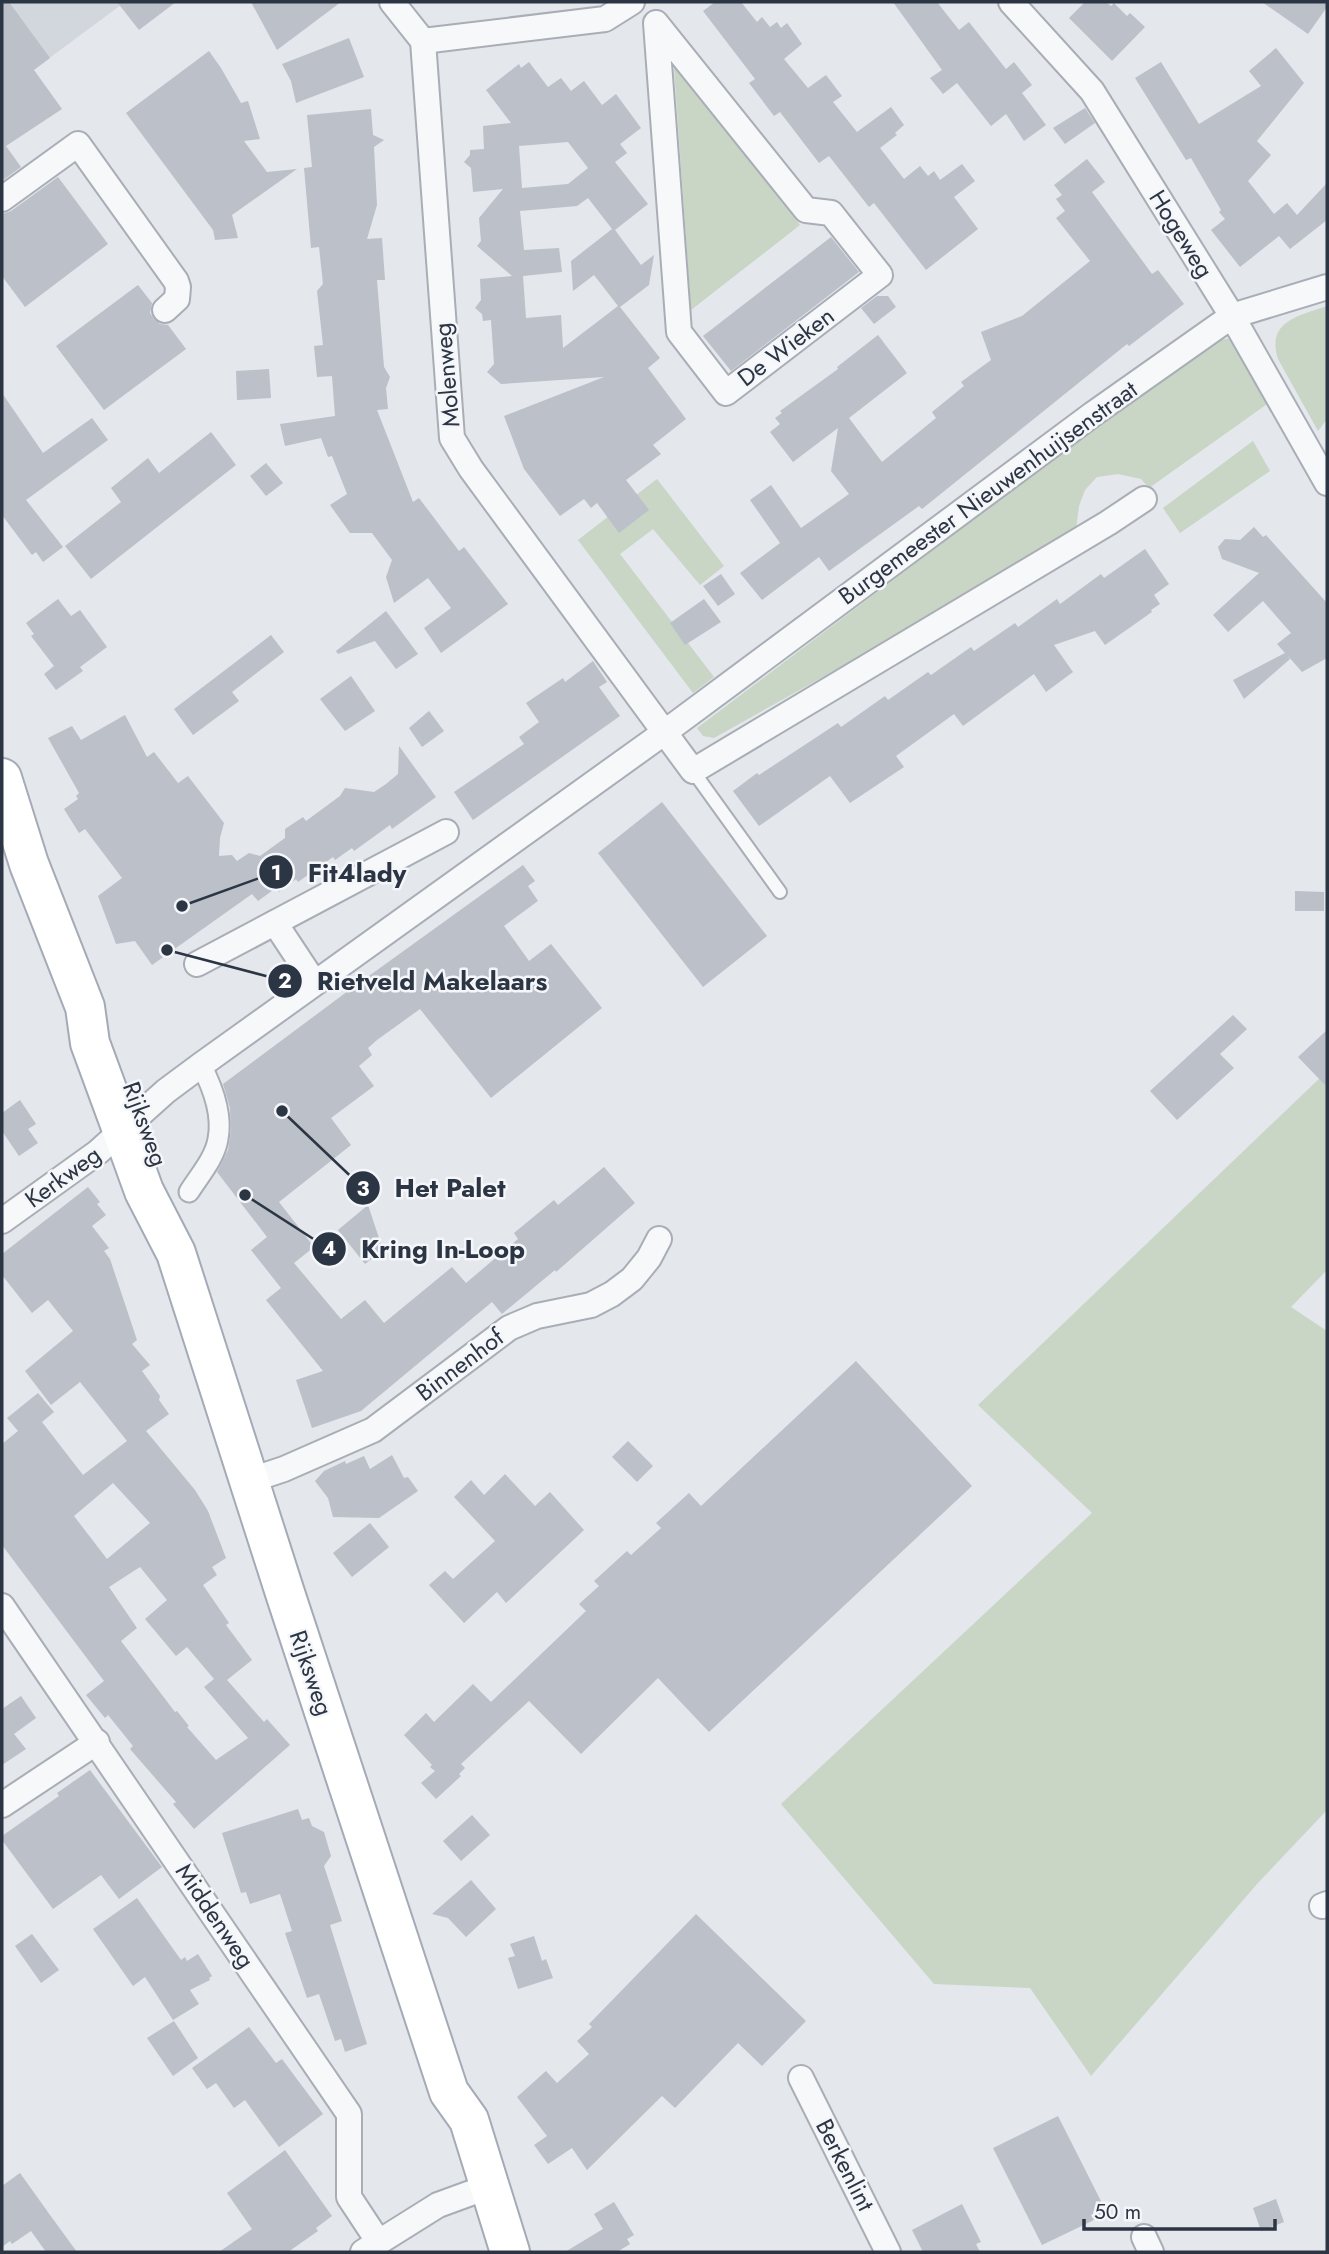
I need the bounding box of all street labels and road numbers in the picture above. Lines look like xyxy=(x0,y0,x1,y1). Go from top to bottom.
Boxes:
street label: Hogeweg xyxy=(1141,183,1222,285)
street label: De Wieken xyxy=(730,298,842,395)
street label: Molenweg xyxy=(424,321,469,429)
street label: Burgemeester Nieuwenhuijsenstraat xyxy=(831,372,1145,613)
street label: Rijksweg xyxy=(114,1077,177,1171)
street label: Kerkweg xyxy=(17,1137,108,1216)
street label: Binnenhof xyxy=(408,1319,512,1409)
street label: Rijksweg xyxy=(281,1626,342,1720)
street label: Middenweg xyxy=(167,1856,263,1975)
street label: Berkenlint xyxy=(807,2113,884,2217)

